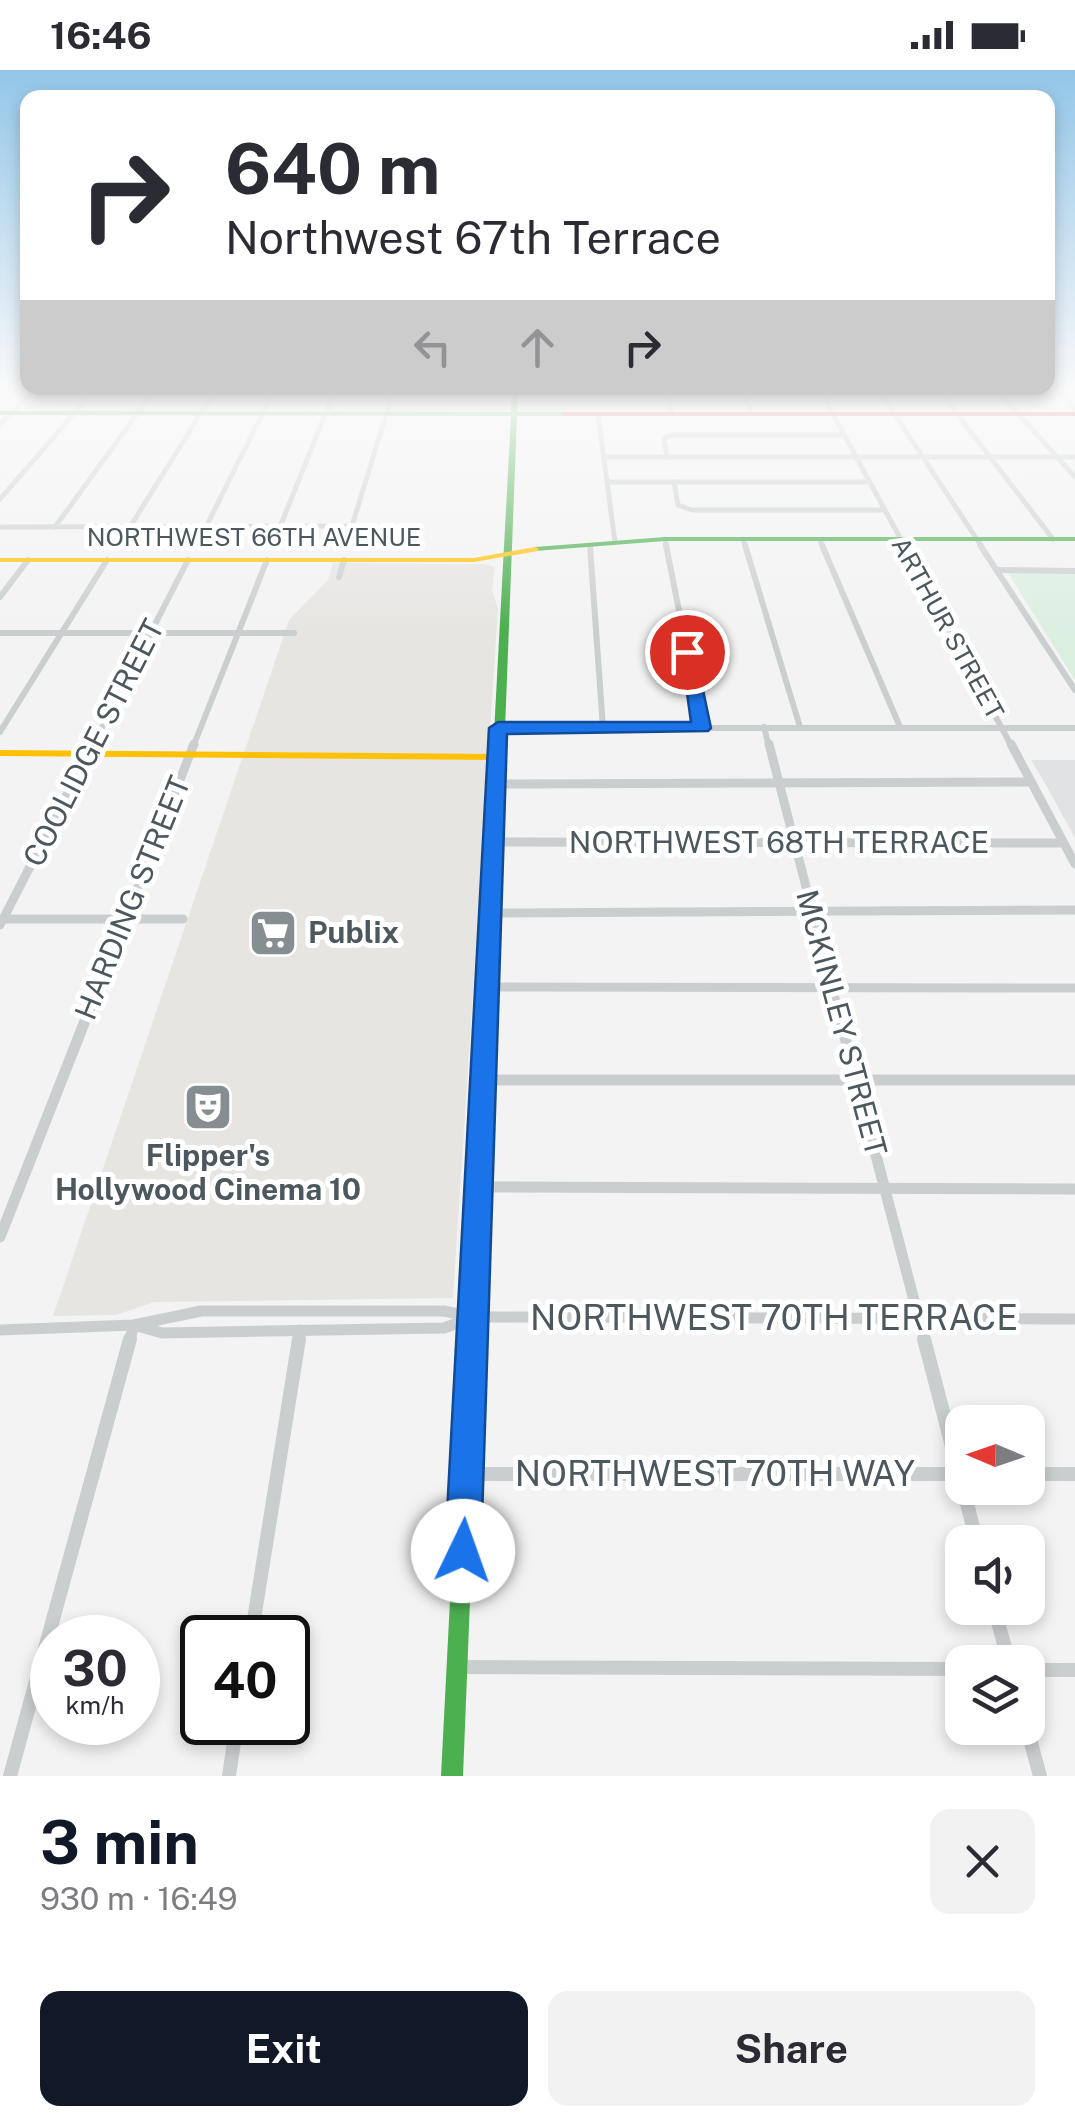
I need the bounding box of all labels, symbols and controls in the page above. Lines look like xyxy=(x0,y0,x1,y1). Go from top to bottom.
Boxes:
text: 16:46 xyxy=(50,13,152,58)
text: 640 m xyxy=(225,127,441,210)
icon: right xyxy=(60,130,190,260)
text: Northwest 67th Terrace xyxy=(225,211,721,264)
icon: left xyxy=(405,320,460,375)
icon: ahead xyxy=(510,320,565,375)
icon: right xyxy=(615,320,670,375)
street label: NORTHWEST 66TH AVENUE xyxy=(87,522,421,552)
street label: ARTHUR STREET xyxy=(886,532,1010,724)
pin xyxy=(645,610,730,695)
street label: COOLIDGE STREET xyxy=(15,613,171,872)
icon: arrive xyxy=(660,625,715,680)
street label: HARDING STREET xyxy=(67,771,197,1025)
street label: NORTHWEST 68TH TERRACE xyxy=(569,824,989,860)
street label: MCKINLEY STREET xyxy=(789,886,895,1160)
supermarket icon: Publix xyxy=(247,907,299,959)
place label: Publix xyxy=(308,914,399,950)
theatre icon: Flipper's Hollywood Cinema 10 xyxy=(182,1081,234,1133)
place label: Flipper's Hollywood Cinema 10 xyxy=(55,1137,361,1207)
street label: NORTHWEST 70TH TERRACE xyxy=(530,1297,1018,1338)
north arrow xyxy=(945,1405,1045,1505)
map controls xyxy=(945,1405,1045,1745)
street label: NORTHWEST 70TH WAY xyxy=(515,1453,915,1494)
position arrow xyxy=(411,1499,515,1603)
button: sound xyxy=(945,1525,1045,1625)
speed limit sign: 40 xyxy=(180,1615,310,1745)
text: 30 xyxy=(62,1638,128,1697)
button: layers xyxy=(945,1645,1045,1745)
text: km/h xyxy=(66,1690,124,1720)
text: 3 min xyxy=(40,1807,199,1878)
button: close xyxy=(930,1809,1035,1914)
text: 930 m · 16:49 xyxy=(40,1880,238,1917)
button: Exit xyxy=(40,1991,528,2106)
button: Share xyxy=(548,1991,1035,2106)

